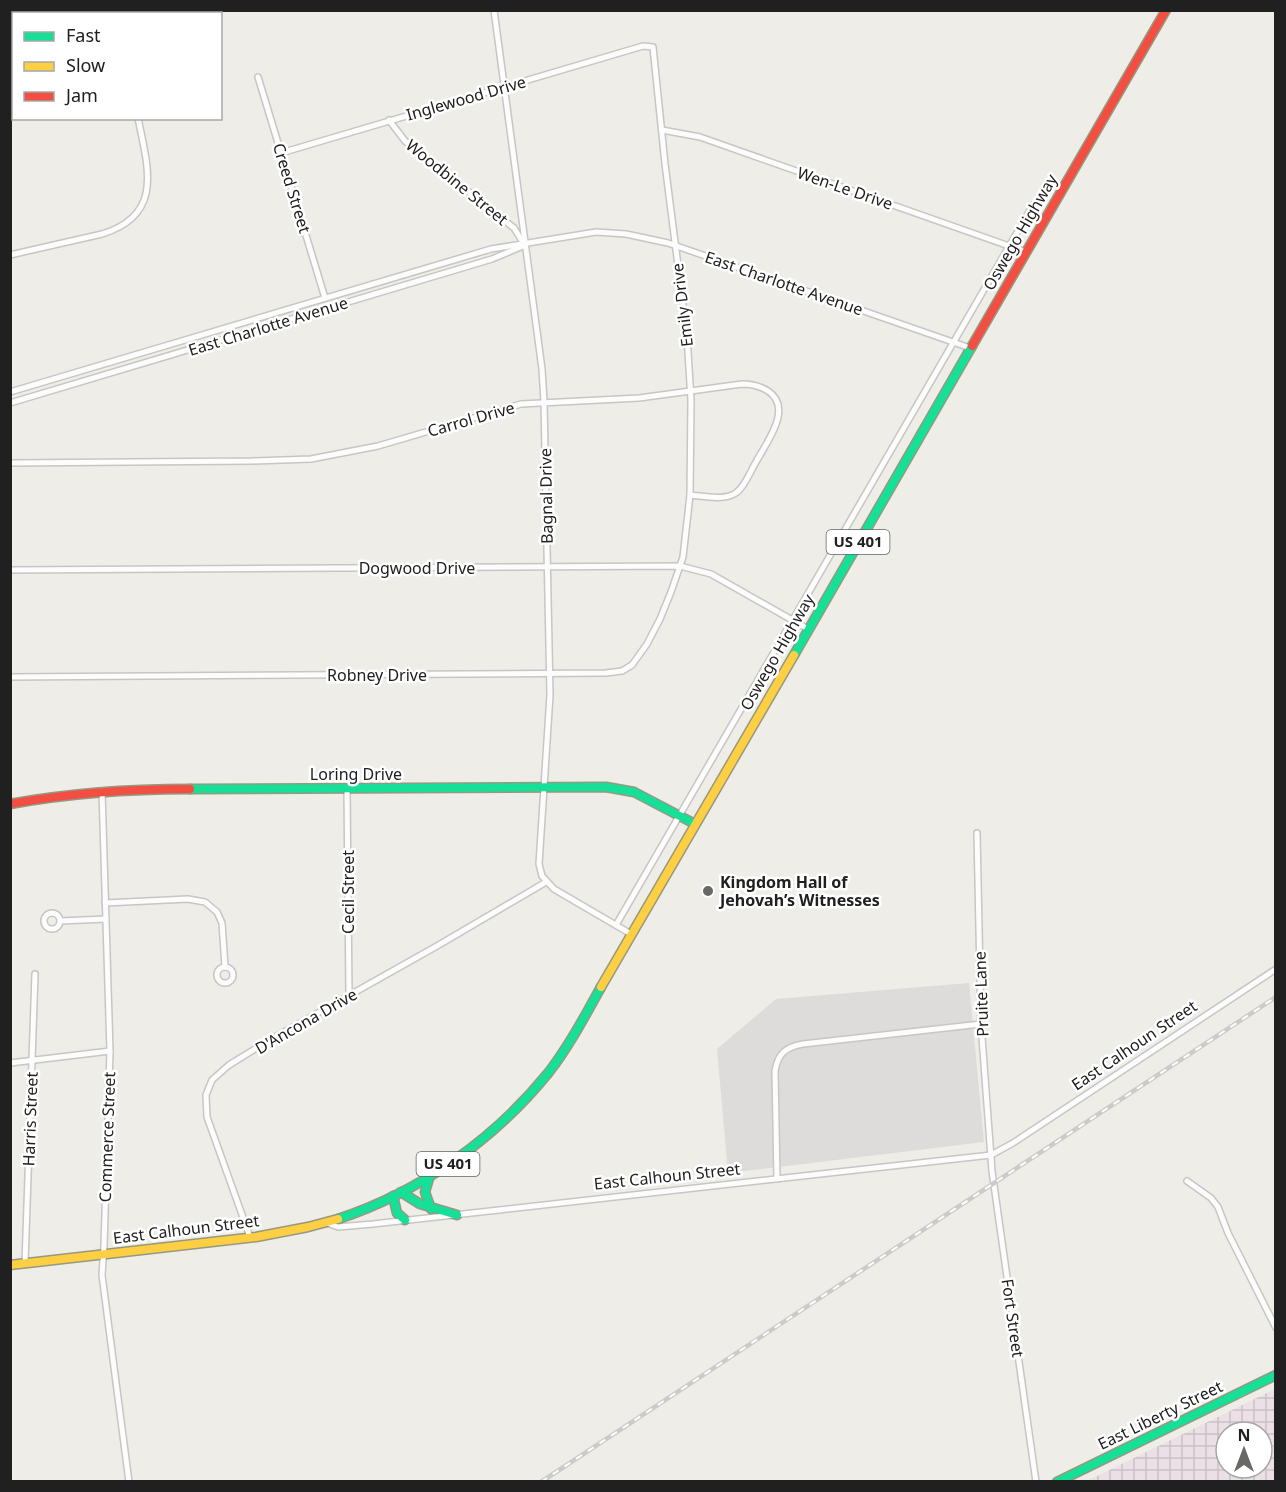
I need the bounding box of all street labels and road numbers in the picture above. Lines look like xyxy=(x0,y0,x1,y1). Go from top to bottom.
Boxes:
street label: Inglewood Drive xyxy=(404,70,528,126)
street label: Woodbine Street xyxy=(401,134,513,230)
street label: Creed Street xyxy=(268,140,316,236)
street label: Wen-Le Drive xyxy=(794,161,896,215)
street label: Oswego Highway xyxy=(978,169,1063,294)
street label: East Charlotte Avenue xyxy=(702,246,866,320)
street label: Emily Drive xyxy=(666,262,698,348)
street label: East Charlotte Avenue xyxy=(186,291,350,361)
street label: Carrol Drive xyxy=(425,396,517,442)
street label: Bagnal Drive xyxy=(534,448,558,544)
road number: US 401 xyxy=(826,530,890,554)
street label: Dogwood Drive xyxy=(359,557,475,579)
street label: Oswego Highway xyxy=(735,589,820,714)
street label: Robney Drive xyxy=(327,664,427,686)
street label: Loring Drive xyxy=(310,763,402,785)
street label: Cecil Street xyxy=(337,850,359,934)
street label: Pruite Lane xyxy=(969,951,993,1037)
street label: D'Ancona Drive xyxy=(251,983,361,1059)
street label: East Calhoun Street xyxy=(1067,995,1201,1095)
street label: Harris Street xyxy=(17,1071,43,1167)
street label: Commerce Street xyxy=(94,1071,120,1203)
road number: US 401 xyxy=(416,1152,480,1176)
street label: East Calhoun Street xyxy=(593,1157,741,1195)
street label: East Calhoun Street xyxy=(112,1209,260,1249)
street label: Fort Street xyxy=(997,1277,1029,1359)
street label: East Liberty Street xyxy=(1094,1375,1226,1455)

